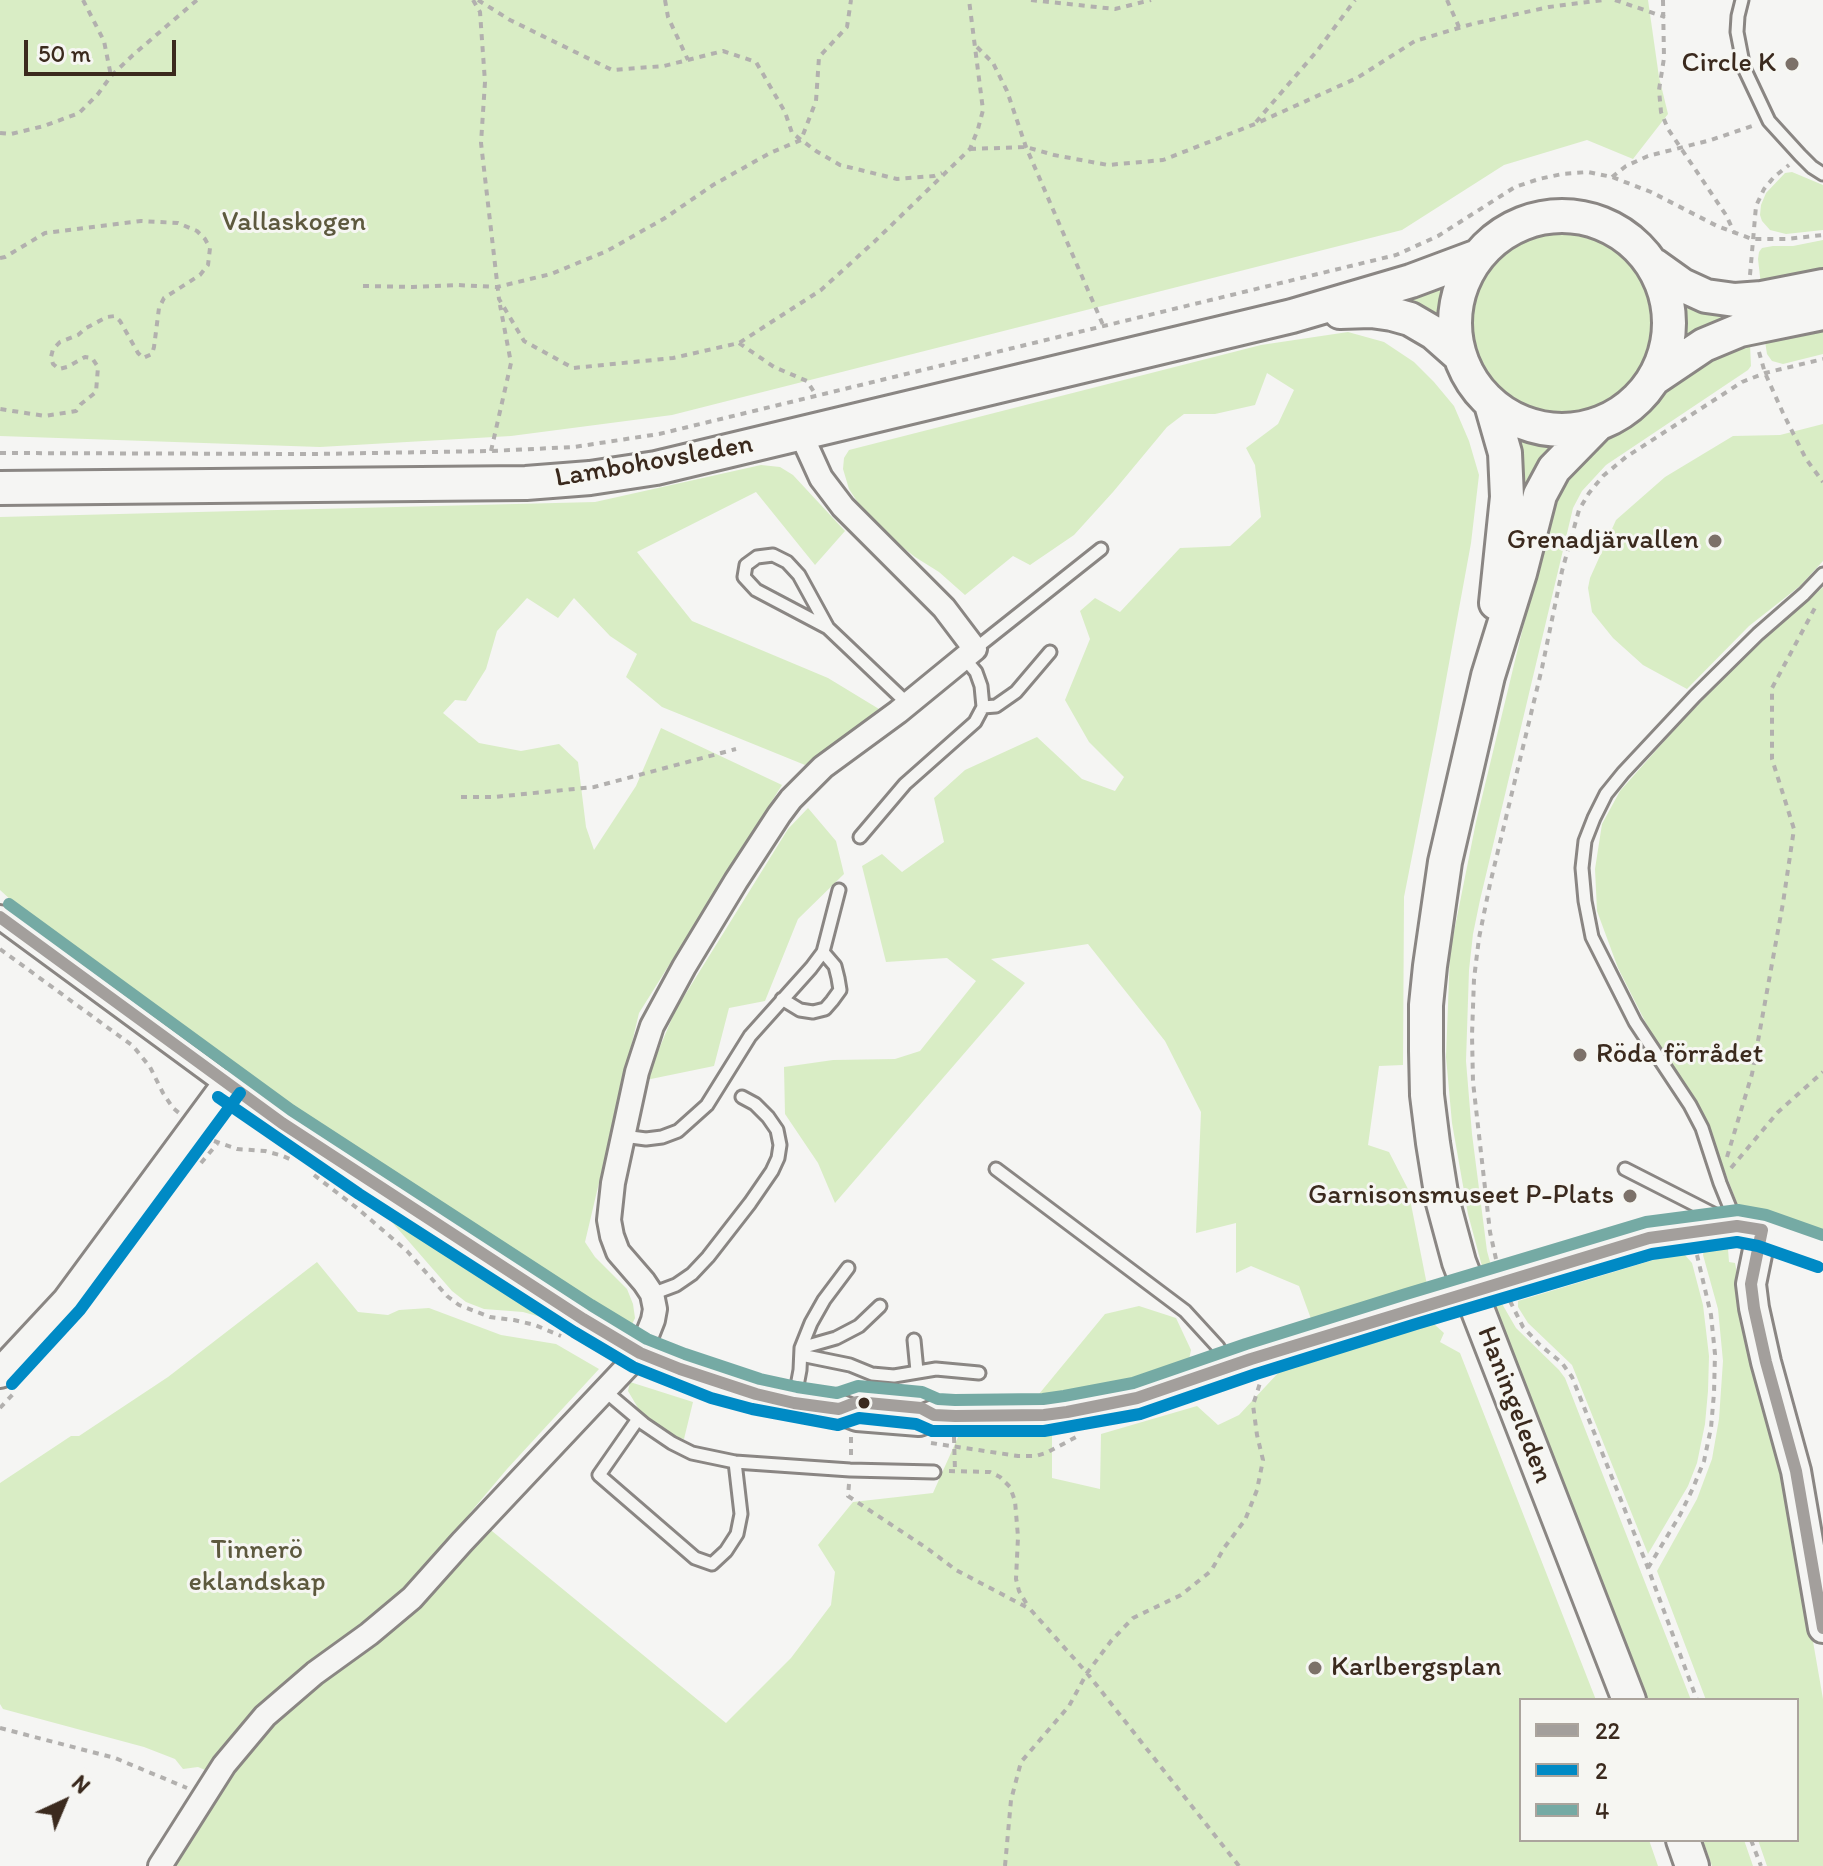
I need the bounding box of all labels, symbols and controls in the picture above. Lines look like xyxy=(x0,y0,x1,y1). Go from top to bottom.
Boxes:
scale bar xyxy=(28,24,180,74)
text: 50 m xyxy=(38,39,91,68)
place label: Circle K xyxy=(1682,47,1776,81)
marker: Circle K xyxy=(1783,55,1801,73)
park label: Vallaskogen xyxy=(222,206,366,240)
street label: Lambohovsleden xyxy=(552,428,756,496)
place label: Grenadjärvallen xyxy=(1507,524,1699,558)
marker: Grenadjärvallen xyxy=(1706,532,1724,550)
place label: Röda förrådet xyxy=(1596,1038,1763,1072)
marker: Röda förrådet xyxy=(1571,1046,1589,1064)
place label: Garnisonsmuseet P-Plats xyxy=(1308,1179,1614,1213)
marker: Garnisonsmuseet P-Plats xyxy=(1621,1187,1639,1205)
street label: Haningeleden xyxy=(1469,1322,1559,1488)
unlabelled marker xyxy=(856,1395,872,1411)
park label: Tinnerö eklandskap xyxy=(188,1534,326,1600)
place label: Karlbergsplan xyxy=(1331,1651,1502,1685)
marker: Karlbergsplan xyxy=(1306,1659,1324,1677)
legend xyxy=(1519,1698,1799,1842)
text: 22 xyxy=(1595,1716,1620,1745)
text: 2 xyxy=(1595,1756,1608,1785)
north arrow xyxy=(24,1762,104,1842)
text: N xyxy=(66,1769,96,1799)
text: 4 xyxy=(1595,1796,1609,1825)

